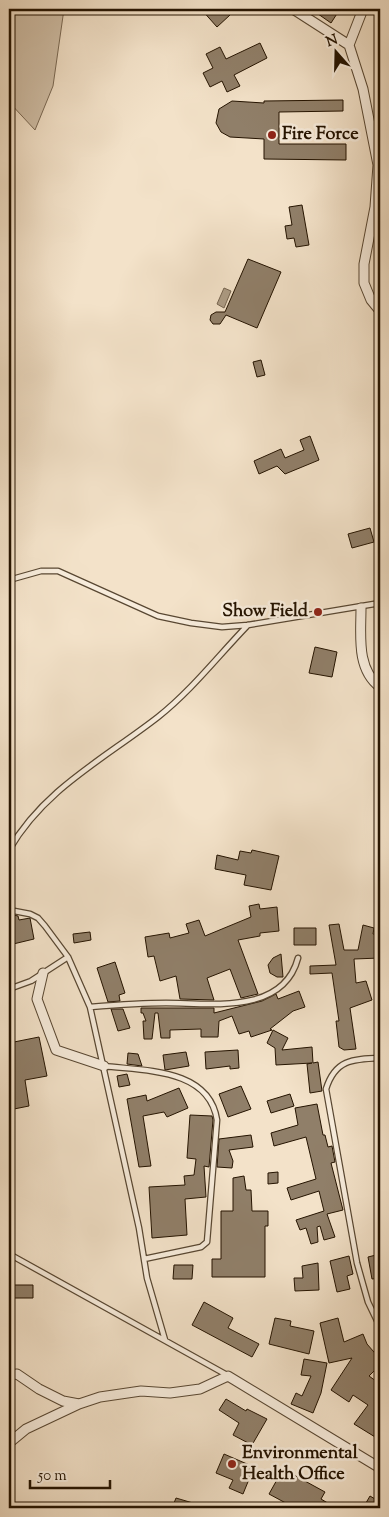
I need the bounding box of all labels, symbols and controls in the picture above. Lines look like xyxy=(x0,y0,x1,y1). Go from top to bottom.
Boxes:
north arrow xyxy=(312,28,362,78)
text: N xyxy=(324,30,341,53)
place label: Fire Force xyxy=(282,122,359,148)
marker: Fire Force xyxy=(266,129,278,141)
place label: Show Field xyxy=(222,599,309,625)
marker: Show Field xyxy=(312,606,324,618)
place label: Environmental Health Office xyxy=(242,1441,359,1488)
scale bar xyxy=(30,1457,110,1489)
marker: Environmental Health Office xyxy=(226,1458,238,1470)
text: 50 m xyxy=(37,1466,67,1487)

